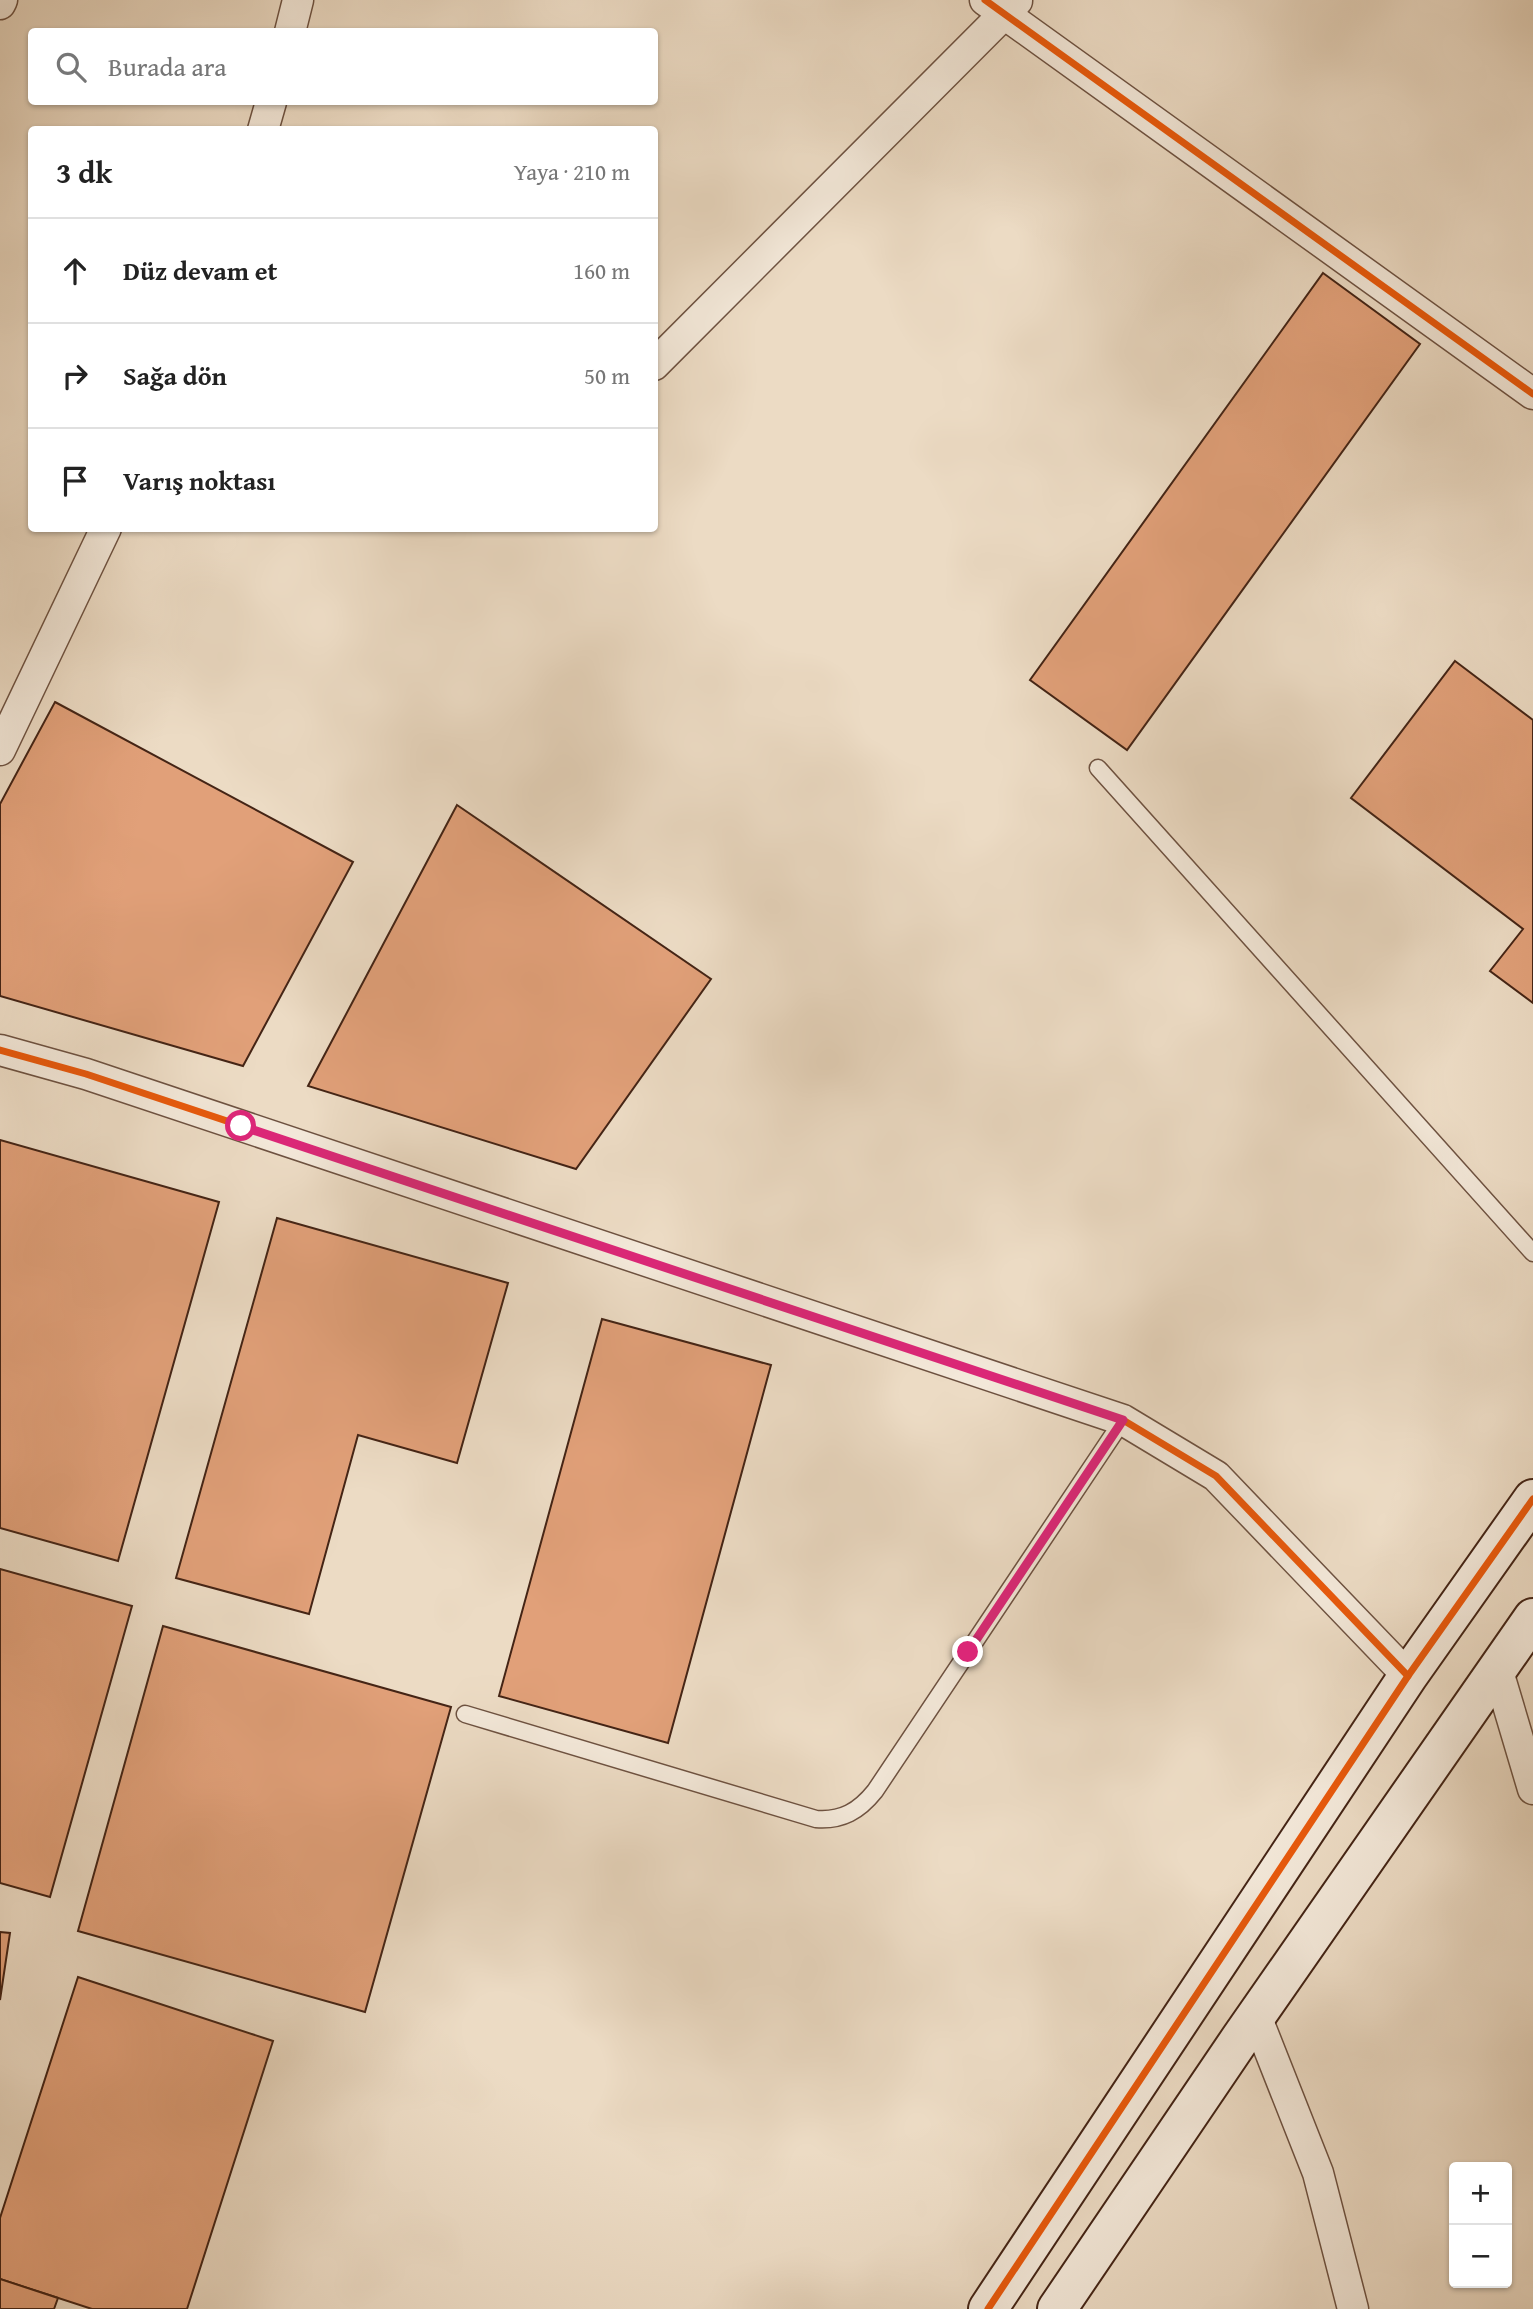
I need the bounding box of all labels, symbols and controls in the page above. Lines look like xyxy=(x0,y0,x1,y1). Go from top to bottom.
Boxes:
search box xyxy=(28,28,658,105)
text: Burada ara xyxy=(108,47,227,86)
icon: search xyxy=(52,48,90,86)
text: 3 dk xyxy=(56,150,112,194)
text: Yaya · 210 m xyxy=(514,155,630,188)
text: Düz devam et xyxy=(123,251,277,290)
icon: ahead xyxy=(56,252,94,290)
text: 160 m xyxy=(573,254,630,287)
text: Sağa dön xyxy=(123,356,227,395)
icon: right xyxy=(56,357,94,395)
text: 50 m xyxy=(584,359,630,392)
text: Varış noktası xyxy=(123,461,275,500)
icon: arrive xyxy=(56,462,94,500)
route start xyxy=(225,1110,256,1141)
route end xyxy=(952,1636,983,1667)
map controls xyxy=(1449,2162,1512,2288)
button: + xyxy=(1449,2162,1512,2225)
button: − xyxy=(1449,2225,1512,2288)

